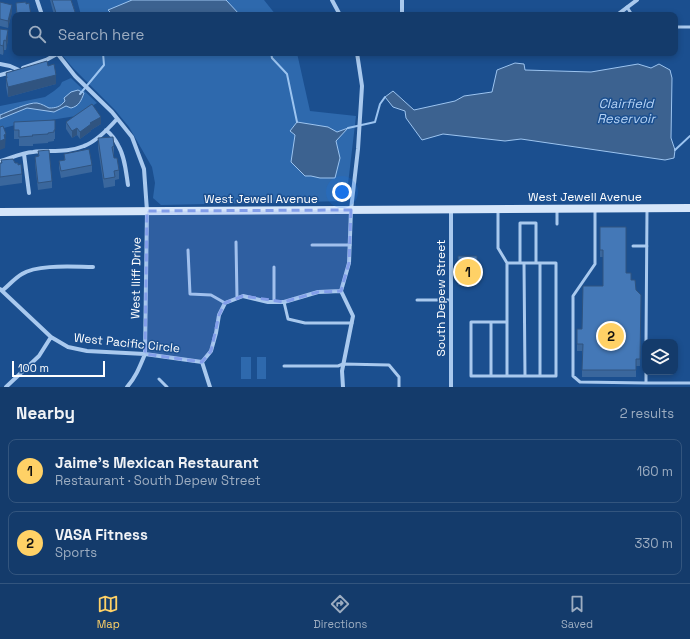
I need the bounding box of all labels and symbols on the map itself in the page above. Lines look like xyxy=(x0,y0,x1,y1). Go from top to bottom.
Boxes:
water label: Clairfield Reservoir xyxy=(597,95,657,127)
your location xyxy=(332,182,352,202)
street label: West Jewell Avenue xyxy=(528,189,642,205)
street label: West Jewell Avenue xyxy=(204,191,318,207)
street label: West Iliff Drive xyxy=(127,237,145,319)
street label: South Depew Street xyxy=(433,239,449,357)
pin: 1 xyxy=(455,257,481,287)
pin: 2 xyxy=(598,321,624,351)
street label: West Pacific Circle xyxy=(73,329,181,357)
scale bar xyxy=(12,359,105,378)

